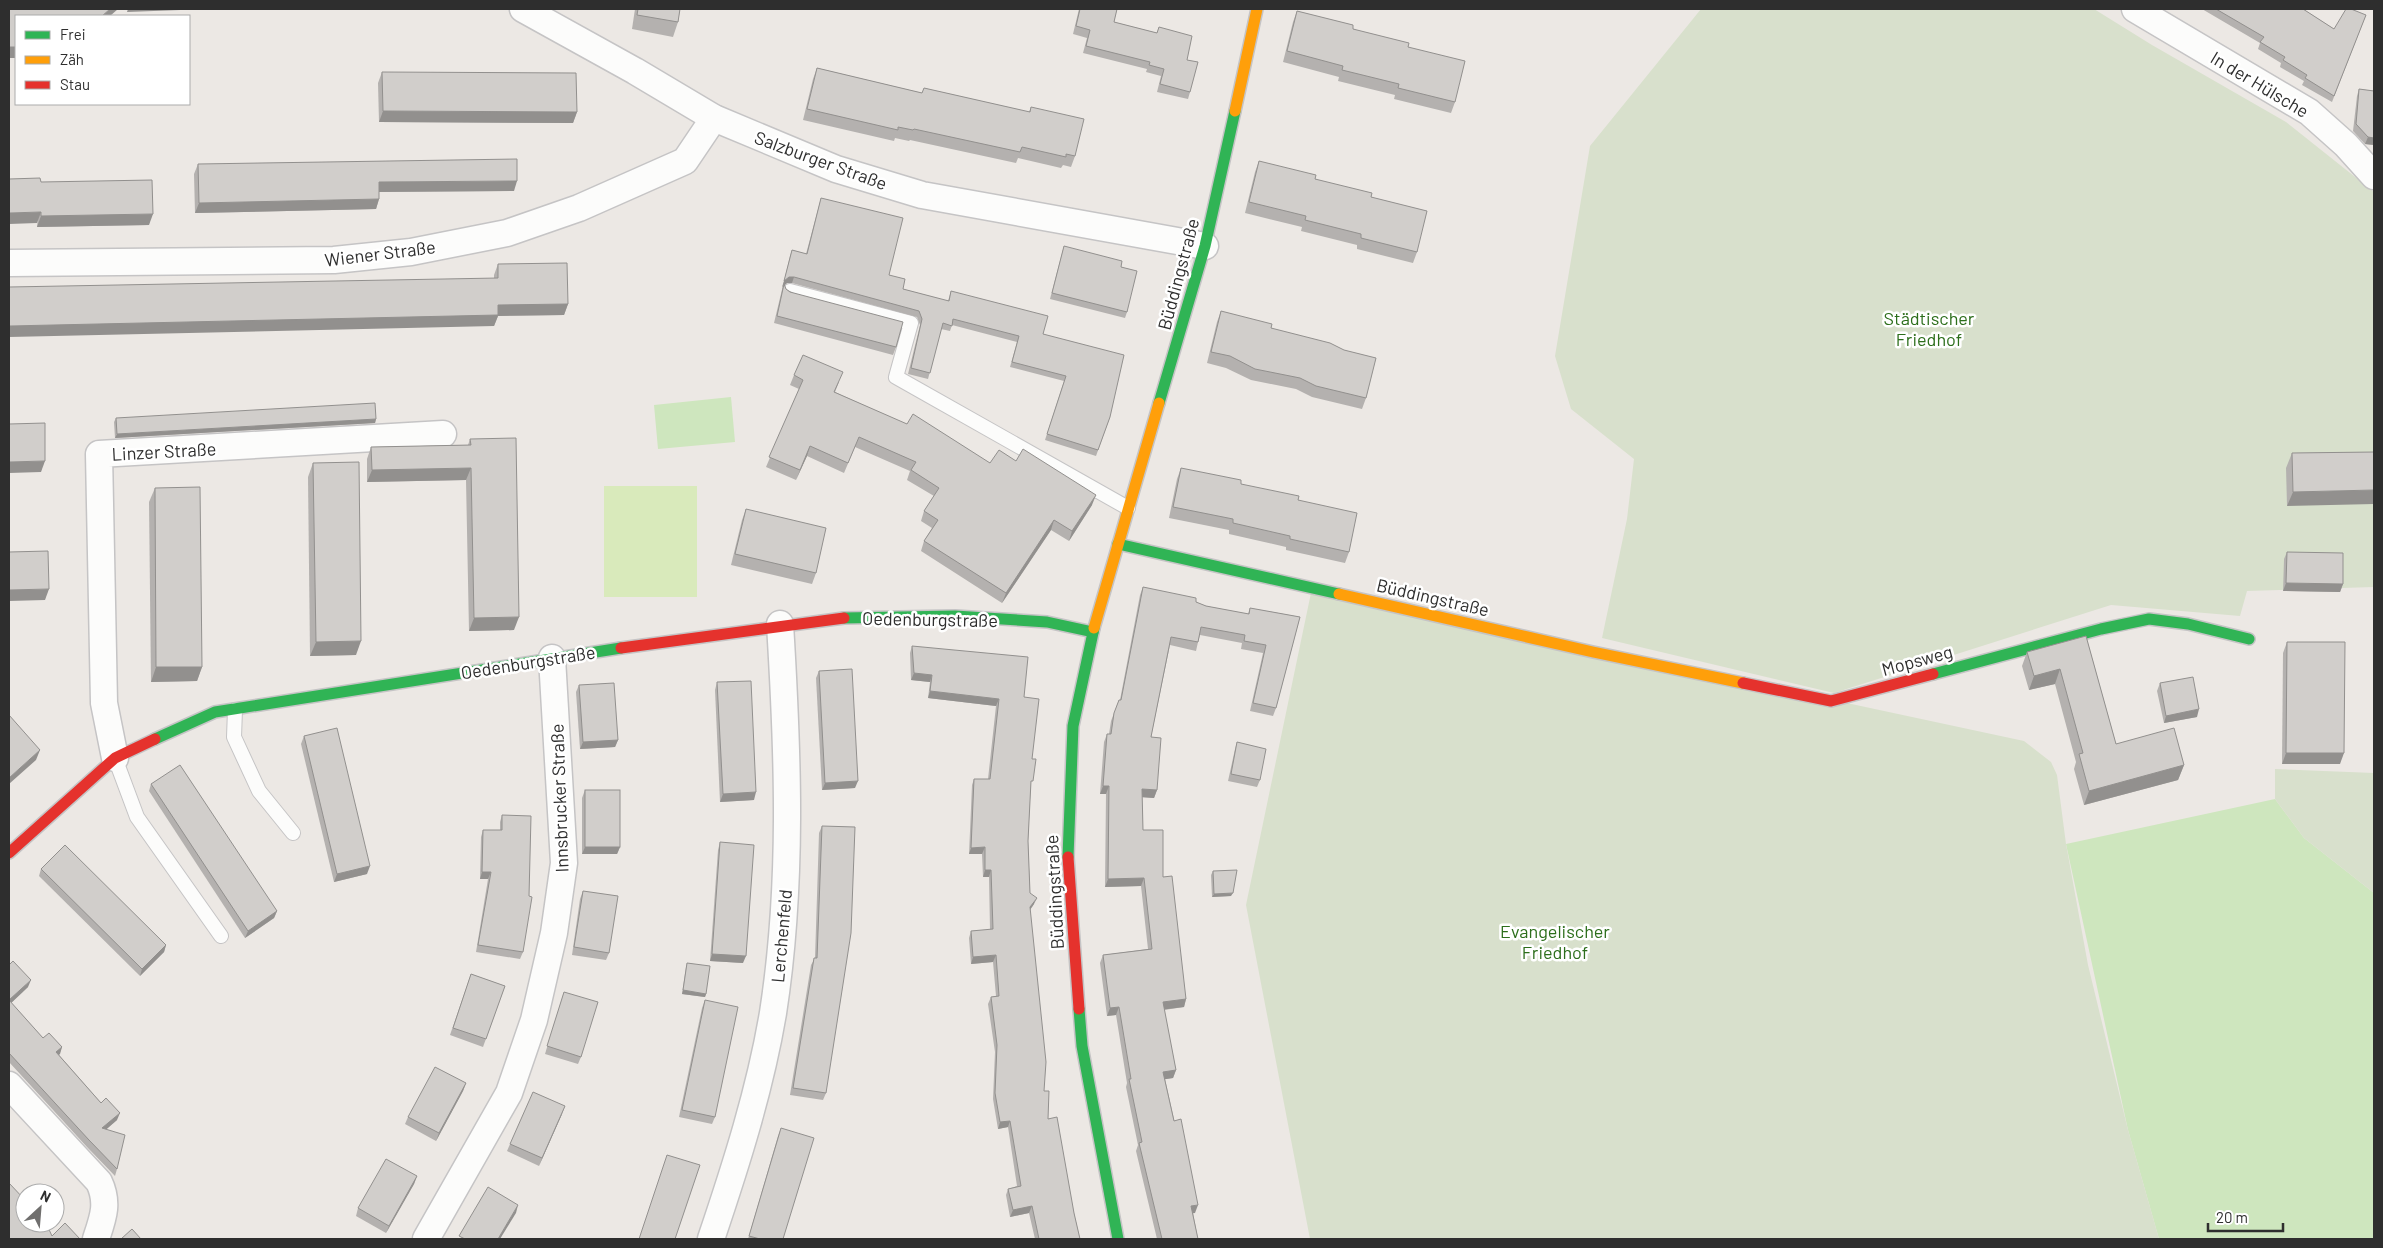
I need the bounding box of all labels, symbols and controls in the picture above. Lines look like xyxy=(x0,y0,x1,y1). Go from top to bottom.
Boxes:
legend xyxy=(15,15,190,105)
text: Frei xyxy=(60,25,86,43)
street label: In der Hülsche xyxy=(2207,46,2313,122)
text: Zäh xyxy=(60,50,84,68)
text: Stau xyxy=(60,75,90,93)
street label: Salzburger Straße xyxy=(752,126,890,194)
street label: Büddingstraße xyxy=(1153,216,1203,332)
street label: Wiener Straße xyxy=(323,235,437,271)
park label: Städtischer Friedhof xyxy=(1884,307,1975,350)
street label: Linzer Straße xyxy=(111,437,217,465)
street label: Büddingstraße xyxy=(1375,573,1491,621)
street label: Oedenburgstraße xyxy=(862,607,998,631)
street label: Mopsweg xyxy=(1879,640,1955,680)
street label: Oedenburgstraße xyxy=(459,641,597,683)
street label: Innsbrucker Straße xyxy=(545,723,573,873)
street label: Büddingstraße xyxy=(1040,834,1068,950)
street label: Lerchenfeld xyxy=(766,888,796,984)
park label: Evangelischer Friedhof xyxy=(1500,920,1610,963)
north arrow xyxy=(15,1183,65,1233)
text: N xyxy=(38,1186,54,1206)
scale bar xyxy=(2208,1200,2283,1232)
text: 20 m xyxy=(2216,1208,2248,1226)

